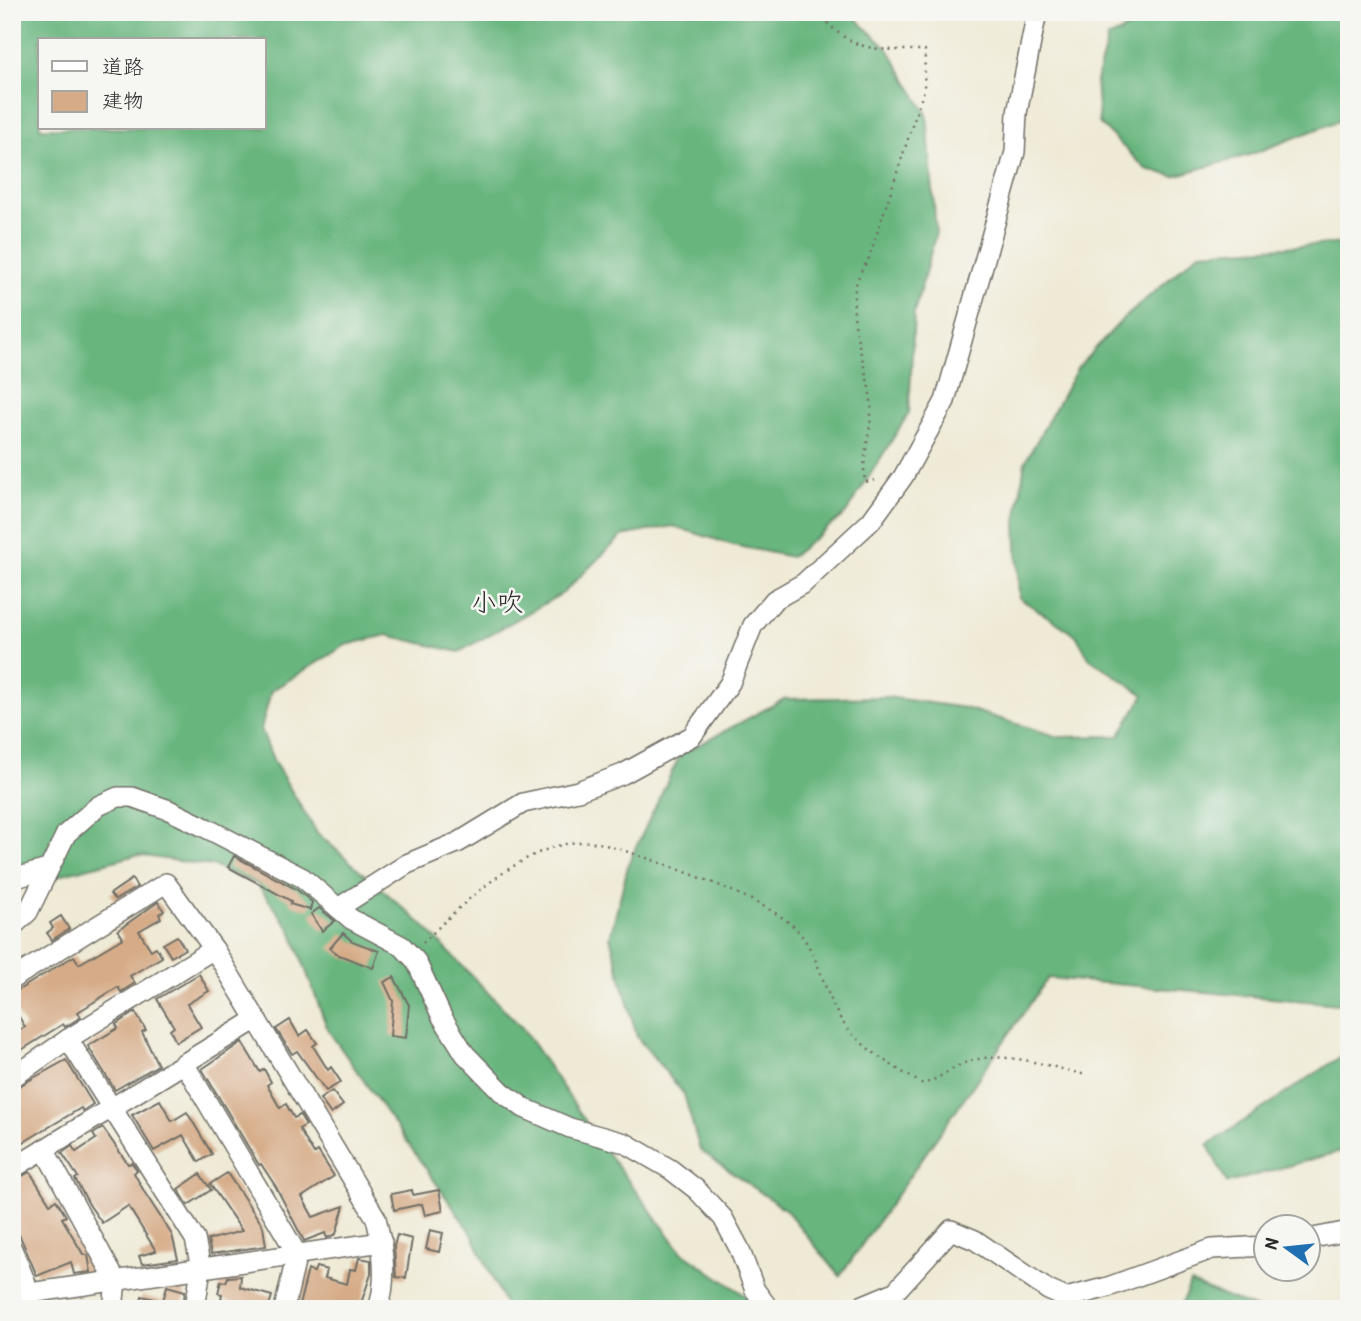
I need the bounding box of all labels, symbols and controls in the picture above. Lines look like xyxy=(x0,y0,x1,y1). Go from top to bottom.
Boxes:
legend xyxy=(38,38,266,130)
text: 道路 xyxy=(102,52,144,81)
text: 建物 xyxy=(102,86,144,115)
district label: 小吹 xyxy=(471,584,523,619)
north arrow xyxy=(1252,1212,1322,1282)
text: N xyxy=(1257,1235,1284,1252)

